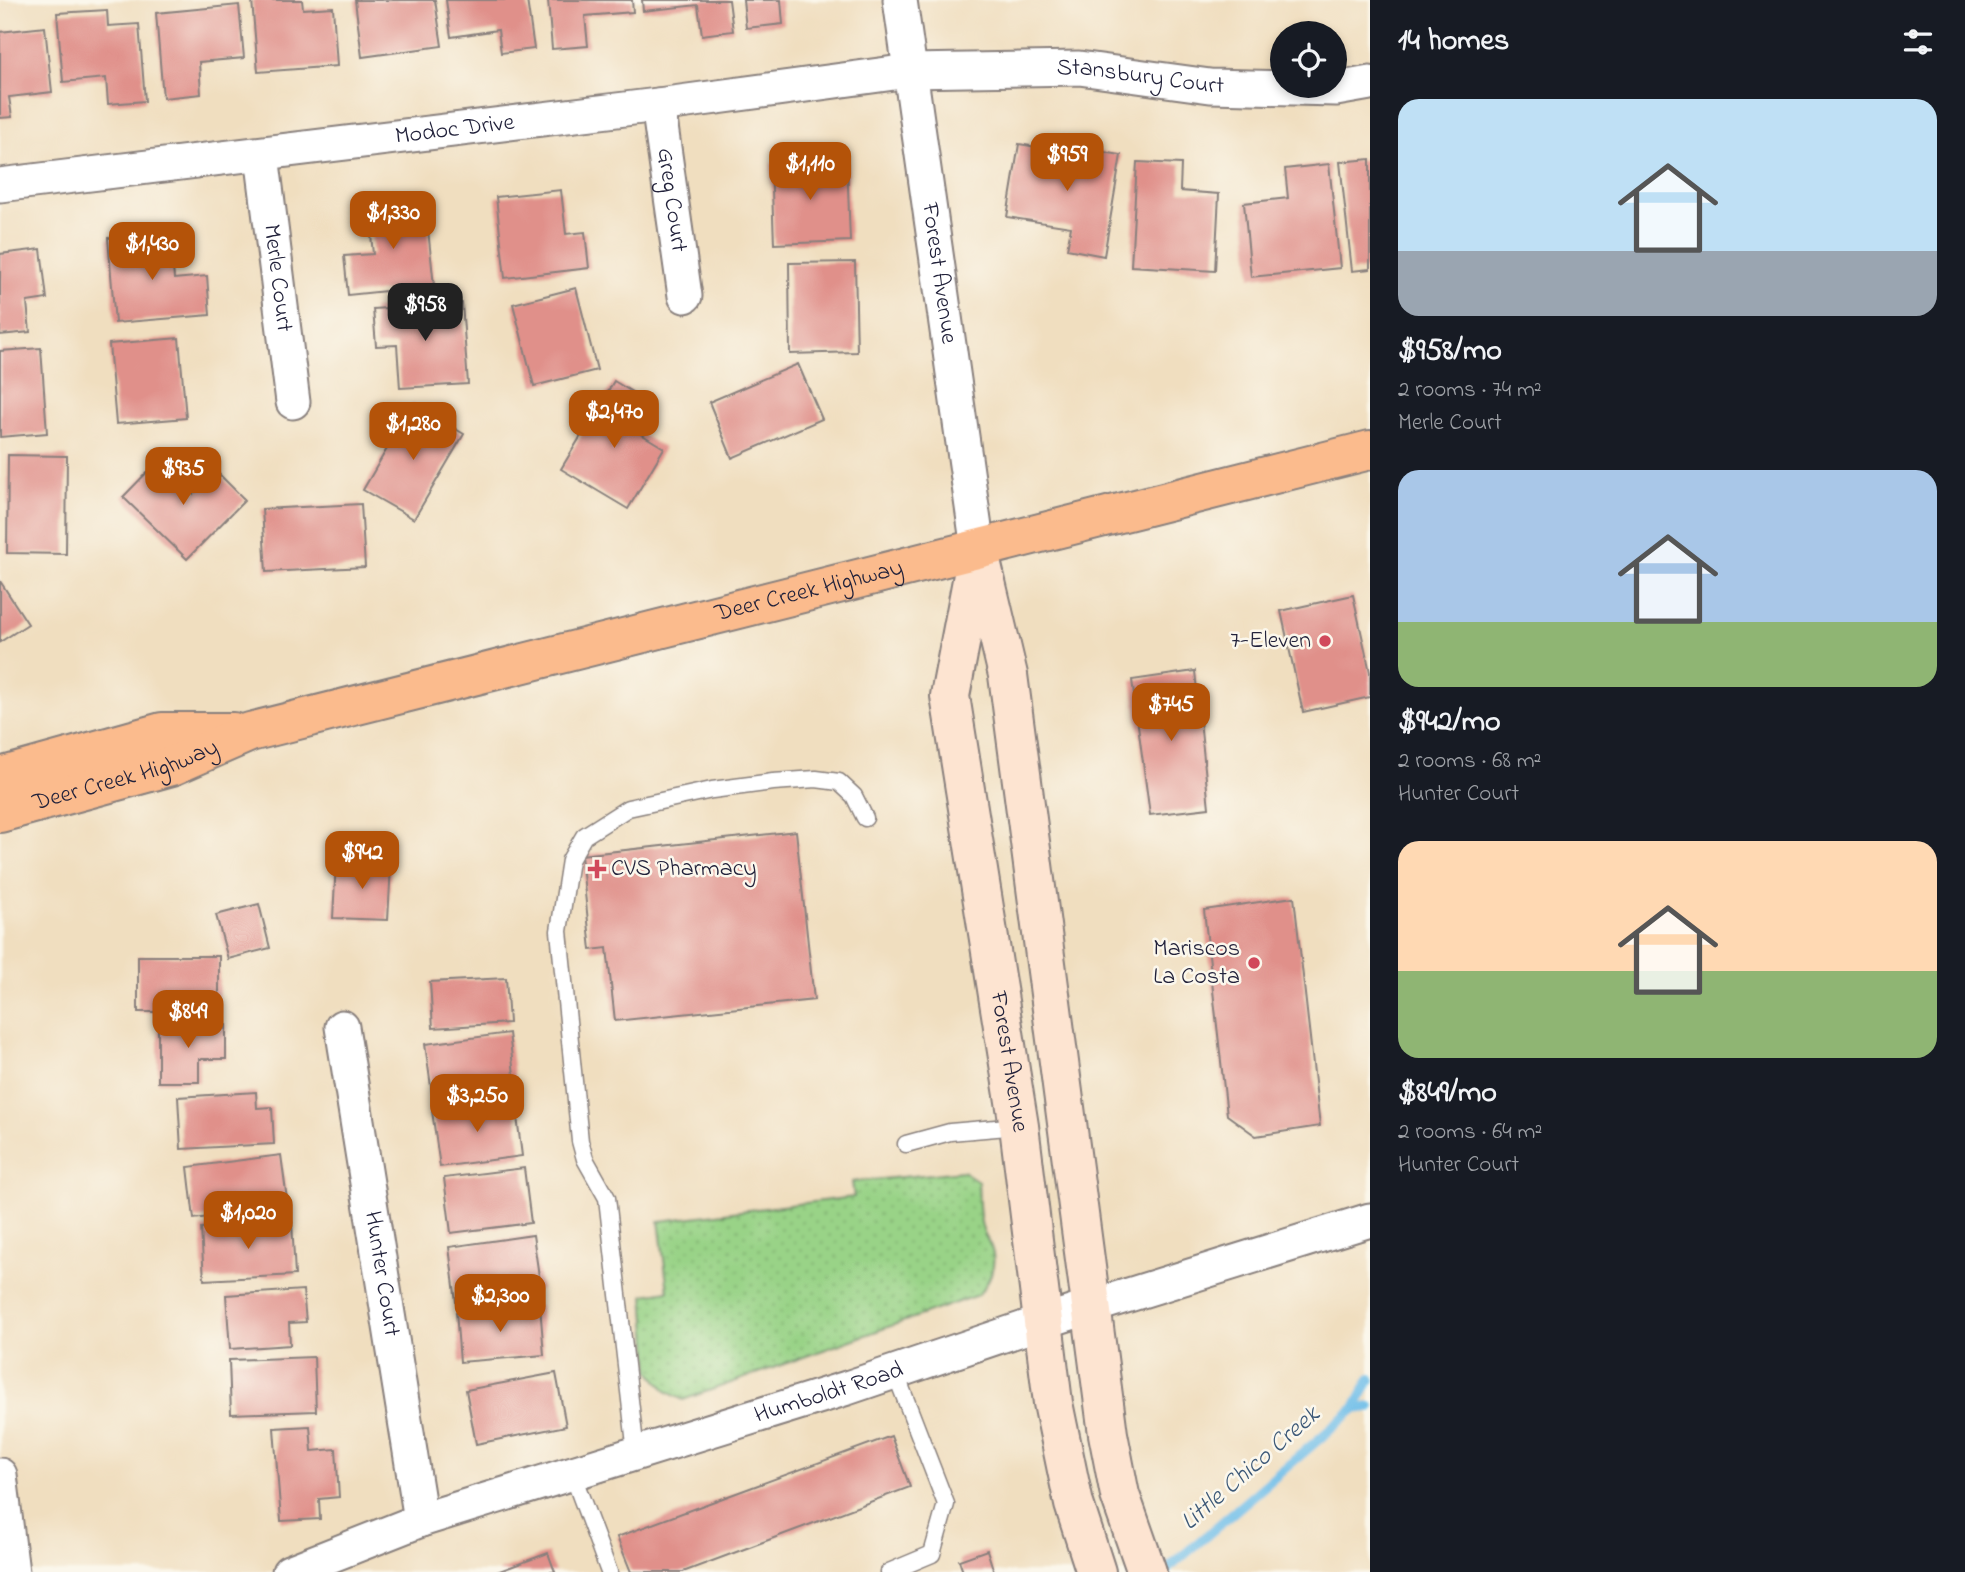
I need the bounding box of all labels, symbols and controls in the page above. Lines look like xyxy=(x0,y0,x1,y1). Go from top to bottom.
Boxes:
text: 14 homes xyxy=(1398,20,1509,64)
map controls xyxy=(1270,21,1347,98)
button: locate xyxy=(1270,21,1347,98)
icon: filters xyxy=(1899,23,1937,61)
street label: Stansbury Court xyxy=(1056,50,1224,104)
street label: Modoc Drive xyxy=(393,105,516,154)
pin: $959 xyxy=(1026,134,1108,193)
text: $959 xyxy=(1047,139,1087,172)
pin: $1,110 xyxy=(753,142,867,202)
icon: home xyxy=(1605,145,1731,271)
street label: Greg Court xyxy=(647,146,696,254)
text: $1,110 xyxy=(785,148,835,181)
pin: $1,330 xyxy=(336,191,450,251)
text: $1,330 xyxy=(366,197,420,230)
street label: Forest Avenue xyxy=(911,199,966,346)
pin: $1,430 xyxy=(95,222,209,282)
street label: Merle Court xyxy=(253,222,302,334)
text: $1,430 xyxy=(125,228,179,261)
pin: $958 xyxy=(384,284,466,343)
text: $958 xyxy=(404,289,446,322)
text: $958/mo xyxy=(1398,330,1502,374)
text: 2 rooms · 74 m² xyxy=(1398,374,1542,407)
pin: $2,470 xyxy=(557,391,671,450)
text: $2,470 xyxy=(585,396,643,429)
pin: $1,280 xyxy=(356,402,470,462)
text: Merle Court xyxy=(1398,407,1502,440)
text: $1,280 xyxy=(385,408,441,441)
pin: $935 xyxy=(142,448,224,507)
text: $935 xyxy=(161,453,205,486)
icon: home xyxy=(1605,516,1731,642)
street label: Deer Creek Highway xyxy=(710,551,907,632)
place label: 7-Eleven xyxy=(1230,624,1311,659)
marker: 7-Eleven xyxy=(1317,633,1333,649)
pin: $745 xyxy=(1130,684,1212,743)
text: $745 xyxy=(1148,689,1194,722)
text: $942/mo xyxy=(1398,701,1501,745)
street label: Deer Creek Highway xyxy=(28,730,224,821)
text: 2 rooms · 68 m² xyxy=(1398,745,1541,778)
text: Hunter Court xyxy=(1398,778,1519,811)
pin: $942 xyxy=(321,832,403,891)
text: $942 xyxy=(341,837,383,870)
place label: CVS Pharmacy xyxy=(611,852,757,888)
marker: CVS Pharmacy xyxy=(589,861,605,877)
icon: home xyxy=(1605,887,1731,1013)
place label: Mariscos La Costa xyxy=(1153,932,1240,995)
marker: Mariscos La Costa xyxy=(1246,955,1262,971)
street label: Forest Avenue xyxy=(980,988,1037,1134)
pin: $849 xyxy=(147,990,229,1050)
text: $849 xyxy=(169,996,207,1029)
text: $849/mo xyxy=(1398,1072,1497,1116)
pin: $3,250 xyxy=(420,1074,534,1134)
text: $3,250 xyxy=(446,1080,508,1113)
text: 2 rooms · 64 m² xyxy=(1398,1116,1542,1149)
text: Hunter Court xyxy=(1398,1149,1519,1182)
pin: $1,020 xyxy=(191,1192,305,1251)
text: $1,020 xyxy=(220,1197,276,1230)
street label: Hunter Court xyxy=(354,1209,409,1339)
pin: $2,300 xyxy=(443,1274,557,1334)
text: $2,300 xyxy=(471,1280,529,1313)
street label: Humboldt Road xyxy=(750,1353,908,1433)
water label: Little Chico Creek xyxy=(1173,1396,1330,1540)

